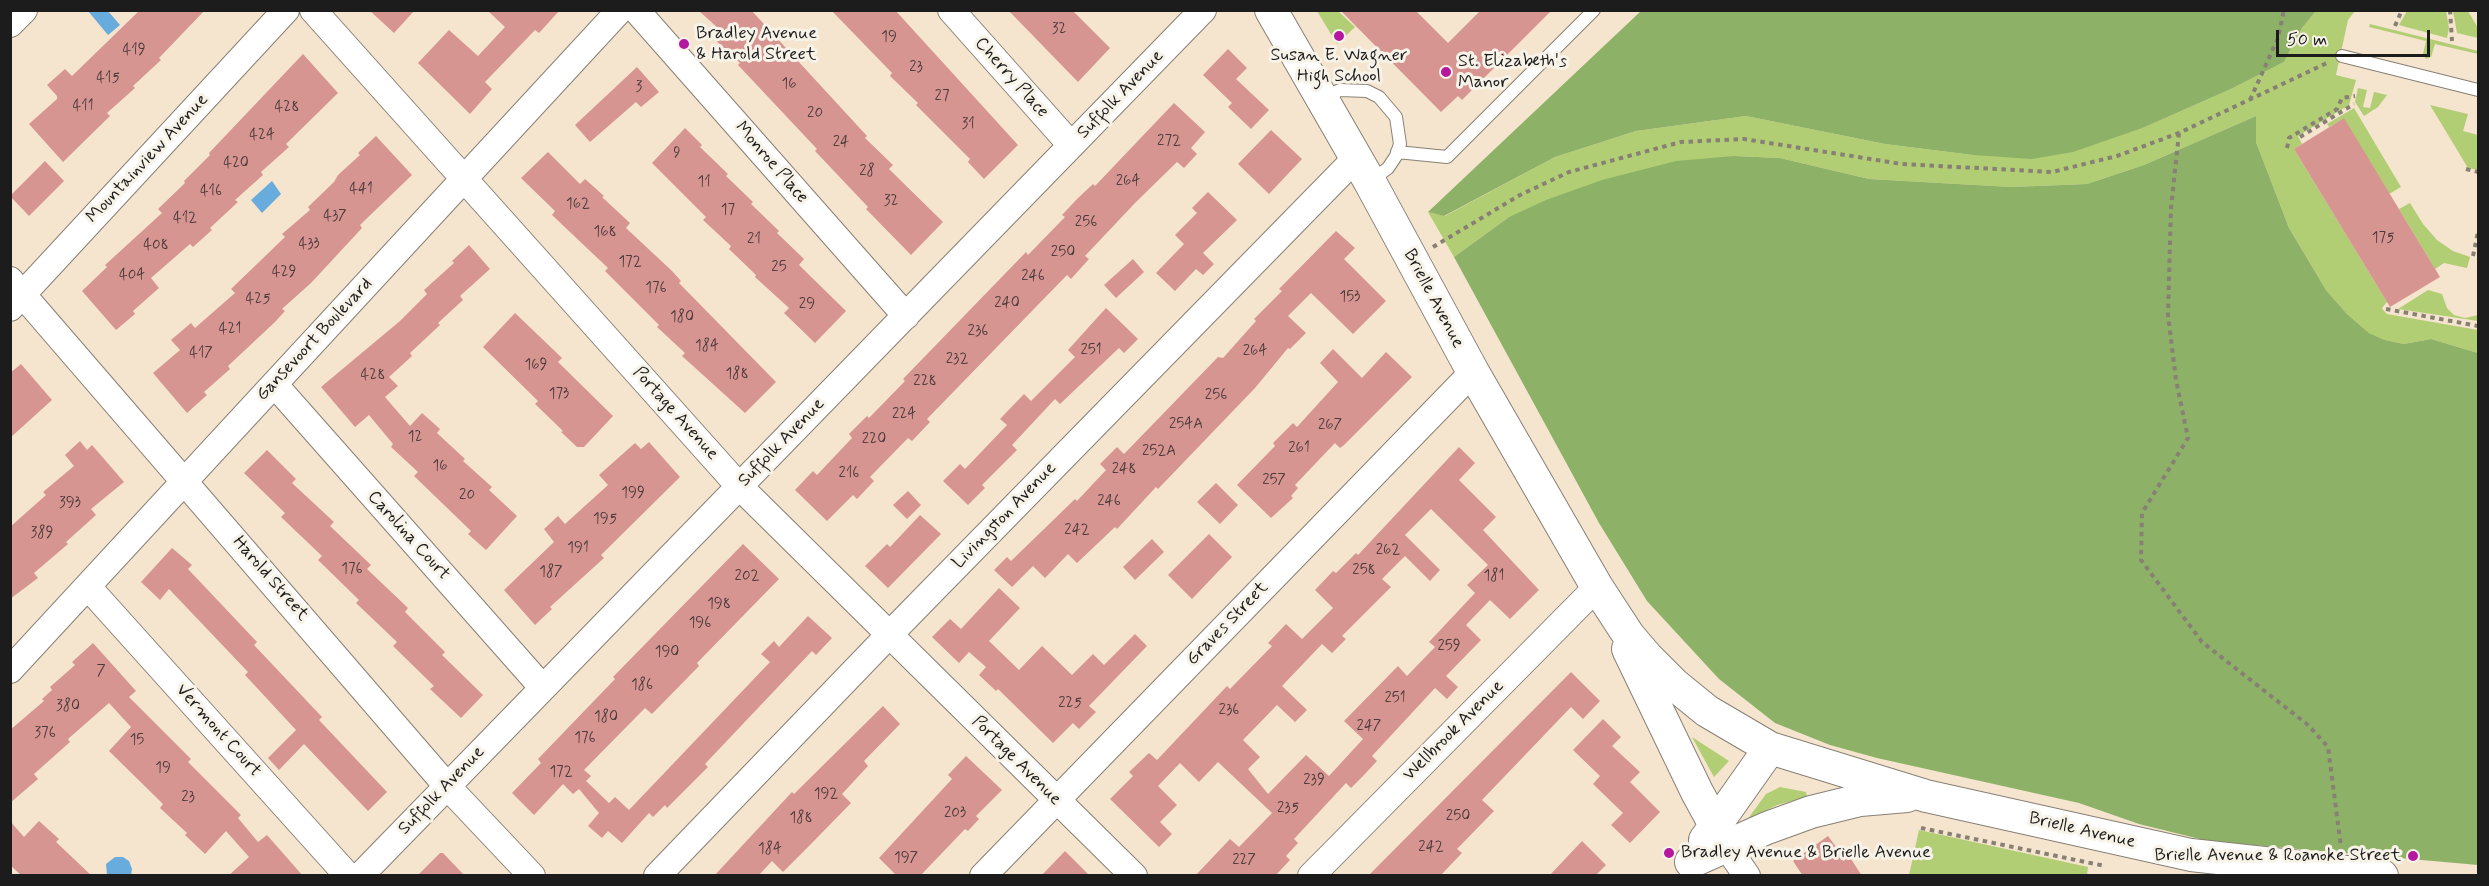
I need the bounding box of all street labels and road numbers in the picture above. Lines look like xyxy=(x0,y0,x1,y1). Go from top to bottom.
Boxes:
street label: Cherry Place xyxy=(969,33,1053,123)
street label: Suffolk Avenue xyxy=(1073,46,1169,144)
street label: Mountainview Avenue xyxy=(82,90,214,228)
street label: Monroe Place xyxy=(730,118,812,208)
street label: Brielle Avenue xyxy=(1398,246,1468,352)
street label: Gansevoort Boulevard xyxy=(252,274,378,406)
street label: Portage Avenue xyxy=(627,363,723,465)
street label: Suffolk Avenue xyxy=(734,394,830,492)
street label: Livingston Avenue xyxy=(949,458,1061,574)
street label: Carolina Court xyxy=(362,487,454,585)
street label: Harold Street xyxy=(227,532,313,626)
street label: Graves Street xyxy=(1183,577,1273,671)
street label: Wellbrook Avenue xyxy=(1399,676,1509,786)
street label: Vermont Court xyxy=(171,680,265,782)
street label: Portage Avenue xyxy=(967,712,1065,810)
street label: Suffolk Avenue xyxy=(394,742,490,840)
street label: Brielle Avenue xyxy=(2027,808,2137,854)

